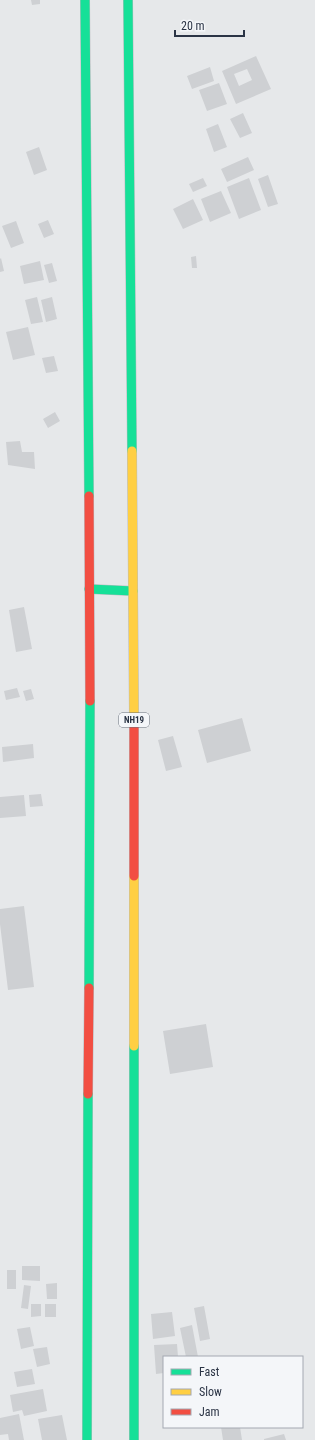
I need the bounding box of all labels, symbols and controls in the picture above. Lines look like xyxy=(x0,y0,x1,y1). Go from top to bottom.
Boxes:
scale bar xyxy=(175,12,244,38)
text: 20 m xyxy=(181,19,205,33)
road number: NH19 xyxy=(119,713,149,727)
legend xyxy=(163,1356,303,1428)
text: Fast xyxy=(199,1365,220,1379)
text: Slow xyxy=(199,1385,222,1399)
text: Jam xyxy=(199,1405,220,1419)

